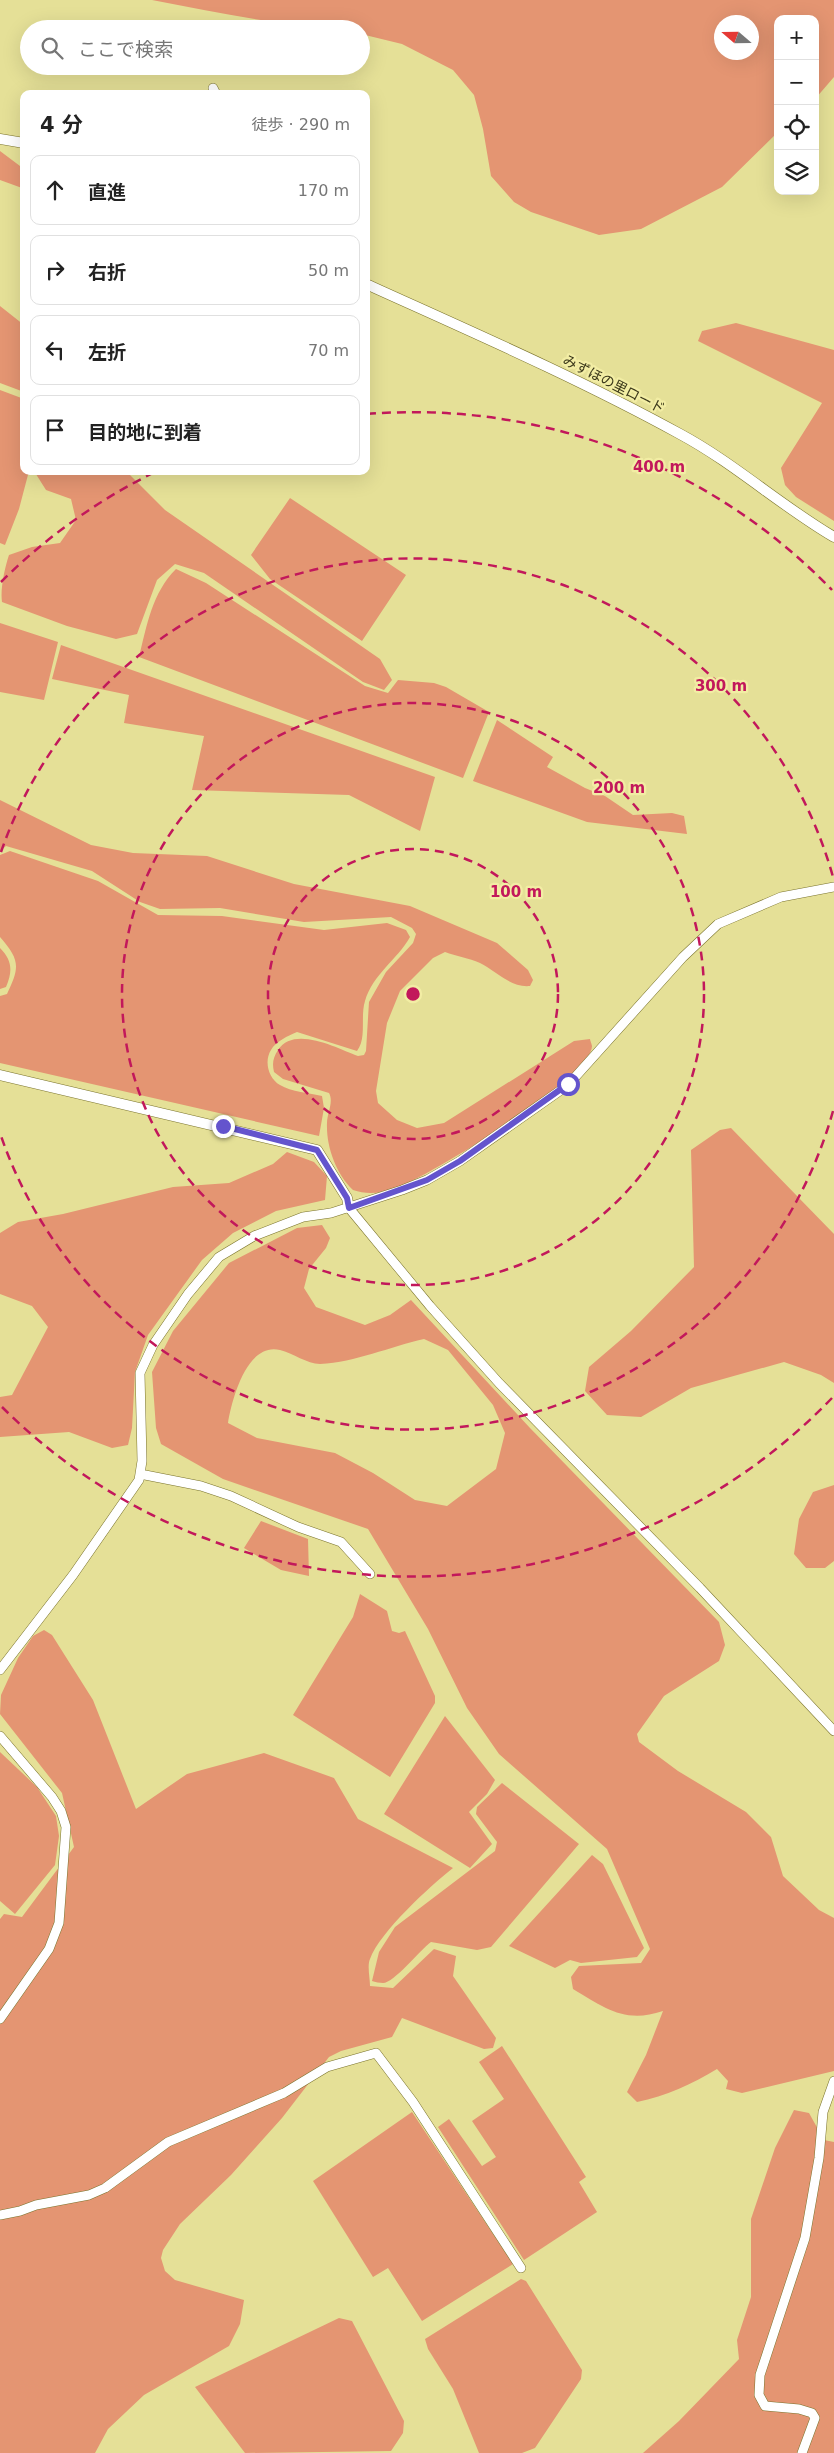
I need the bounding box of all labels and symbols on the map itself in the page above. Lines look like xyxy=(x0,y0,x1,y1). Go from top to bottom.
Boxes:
north arrow xyxy=(714,15,759,60)
street label: みずほの里ロード xyxy=(560,351,668,417)
text: 400 m xyxy=(633,458,685,476)
text: 300 m xyxy=(695,677,747,695)
text: 200 m xyxy=(593,779,645,797)
text: 100 m xyxy=(490,883,542,901)
centre of rings xyxy=(404,985,422,1003)
route start xyxy=(557,1073,580,1096)
route end xyxy=(212,1115,235,1138)

